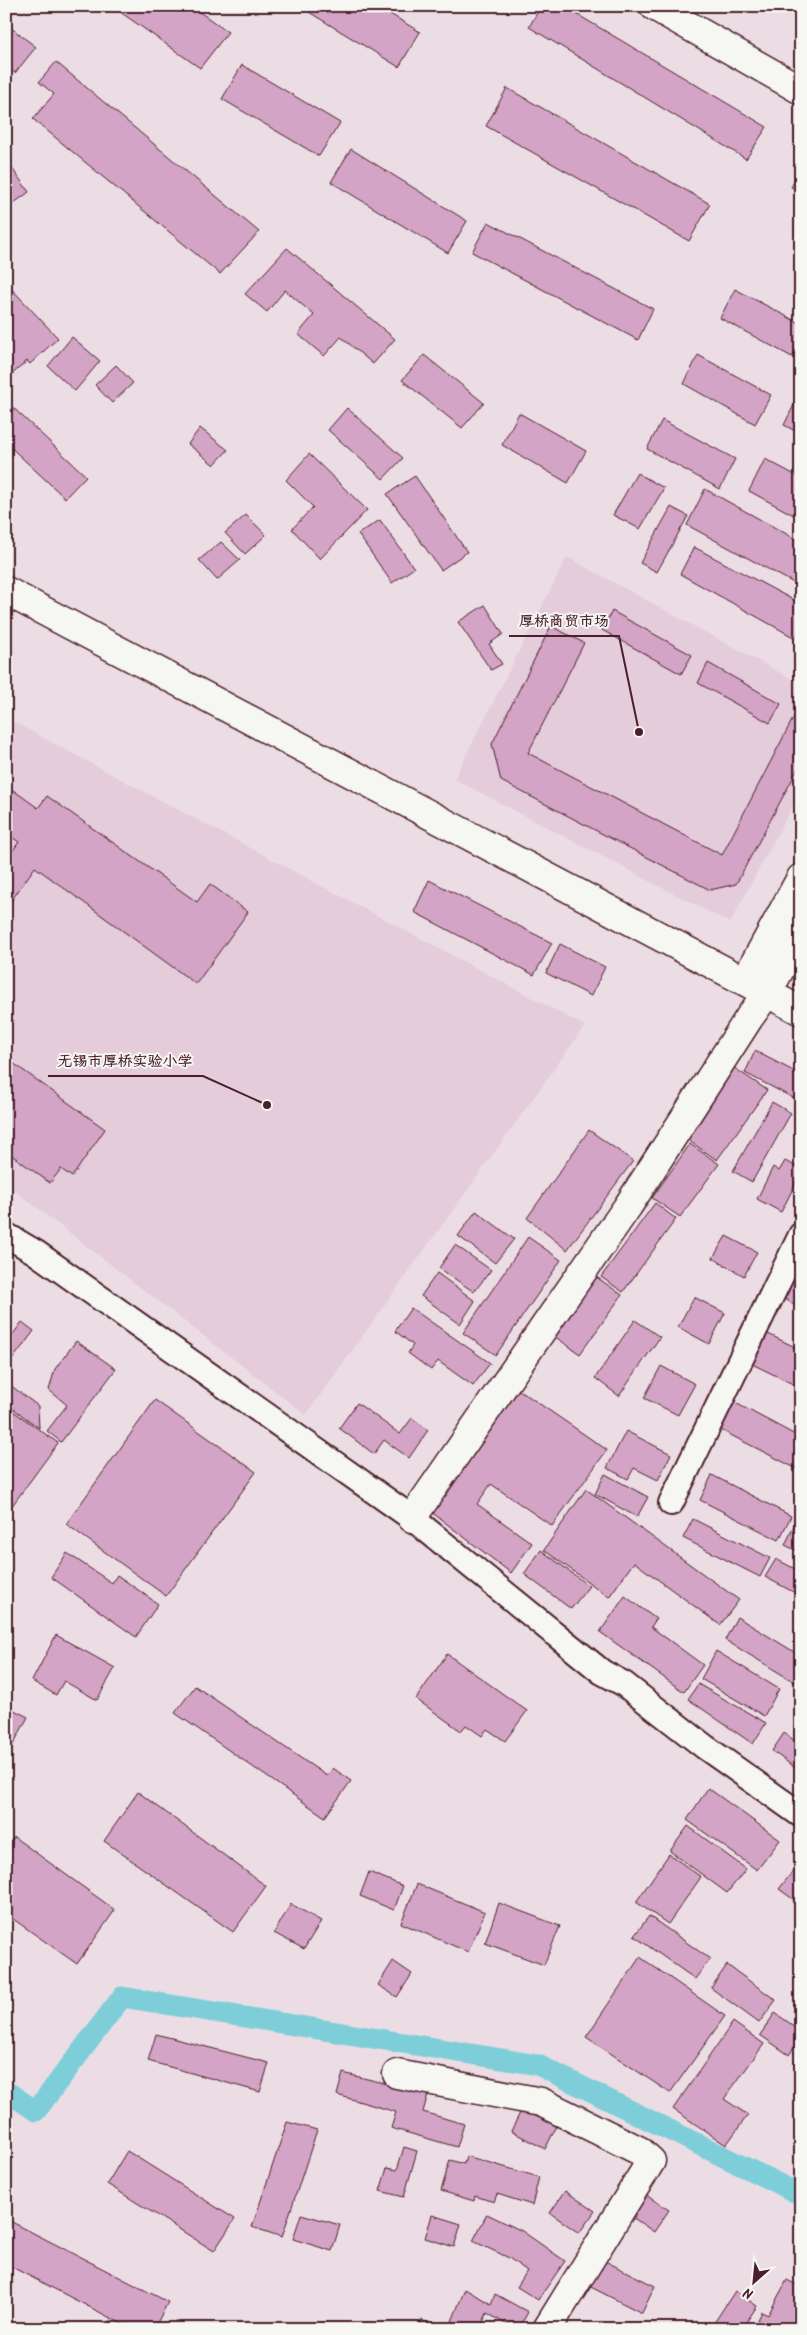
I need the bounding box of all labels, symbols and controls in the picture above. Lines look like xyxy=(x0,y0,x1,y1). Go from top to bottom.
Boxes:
callout: 厚桥商贸市场 xyxy=(509,606,619,636)
text: 厚桥商贸市场 xyxy=(519,610,609,634)
callout: 无锡市厚桥实验小学 xyxy=(48,1046,203,1076)
text: 无锡市厚桥实验小学 xyxy=(57,1050,193,1074)
north arrow xyxy=(730,2258,780,2308)
text: N xyxy=(739,2281,757,2305)

